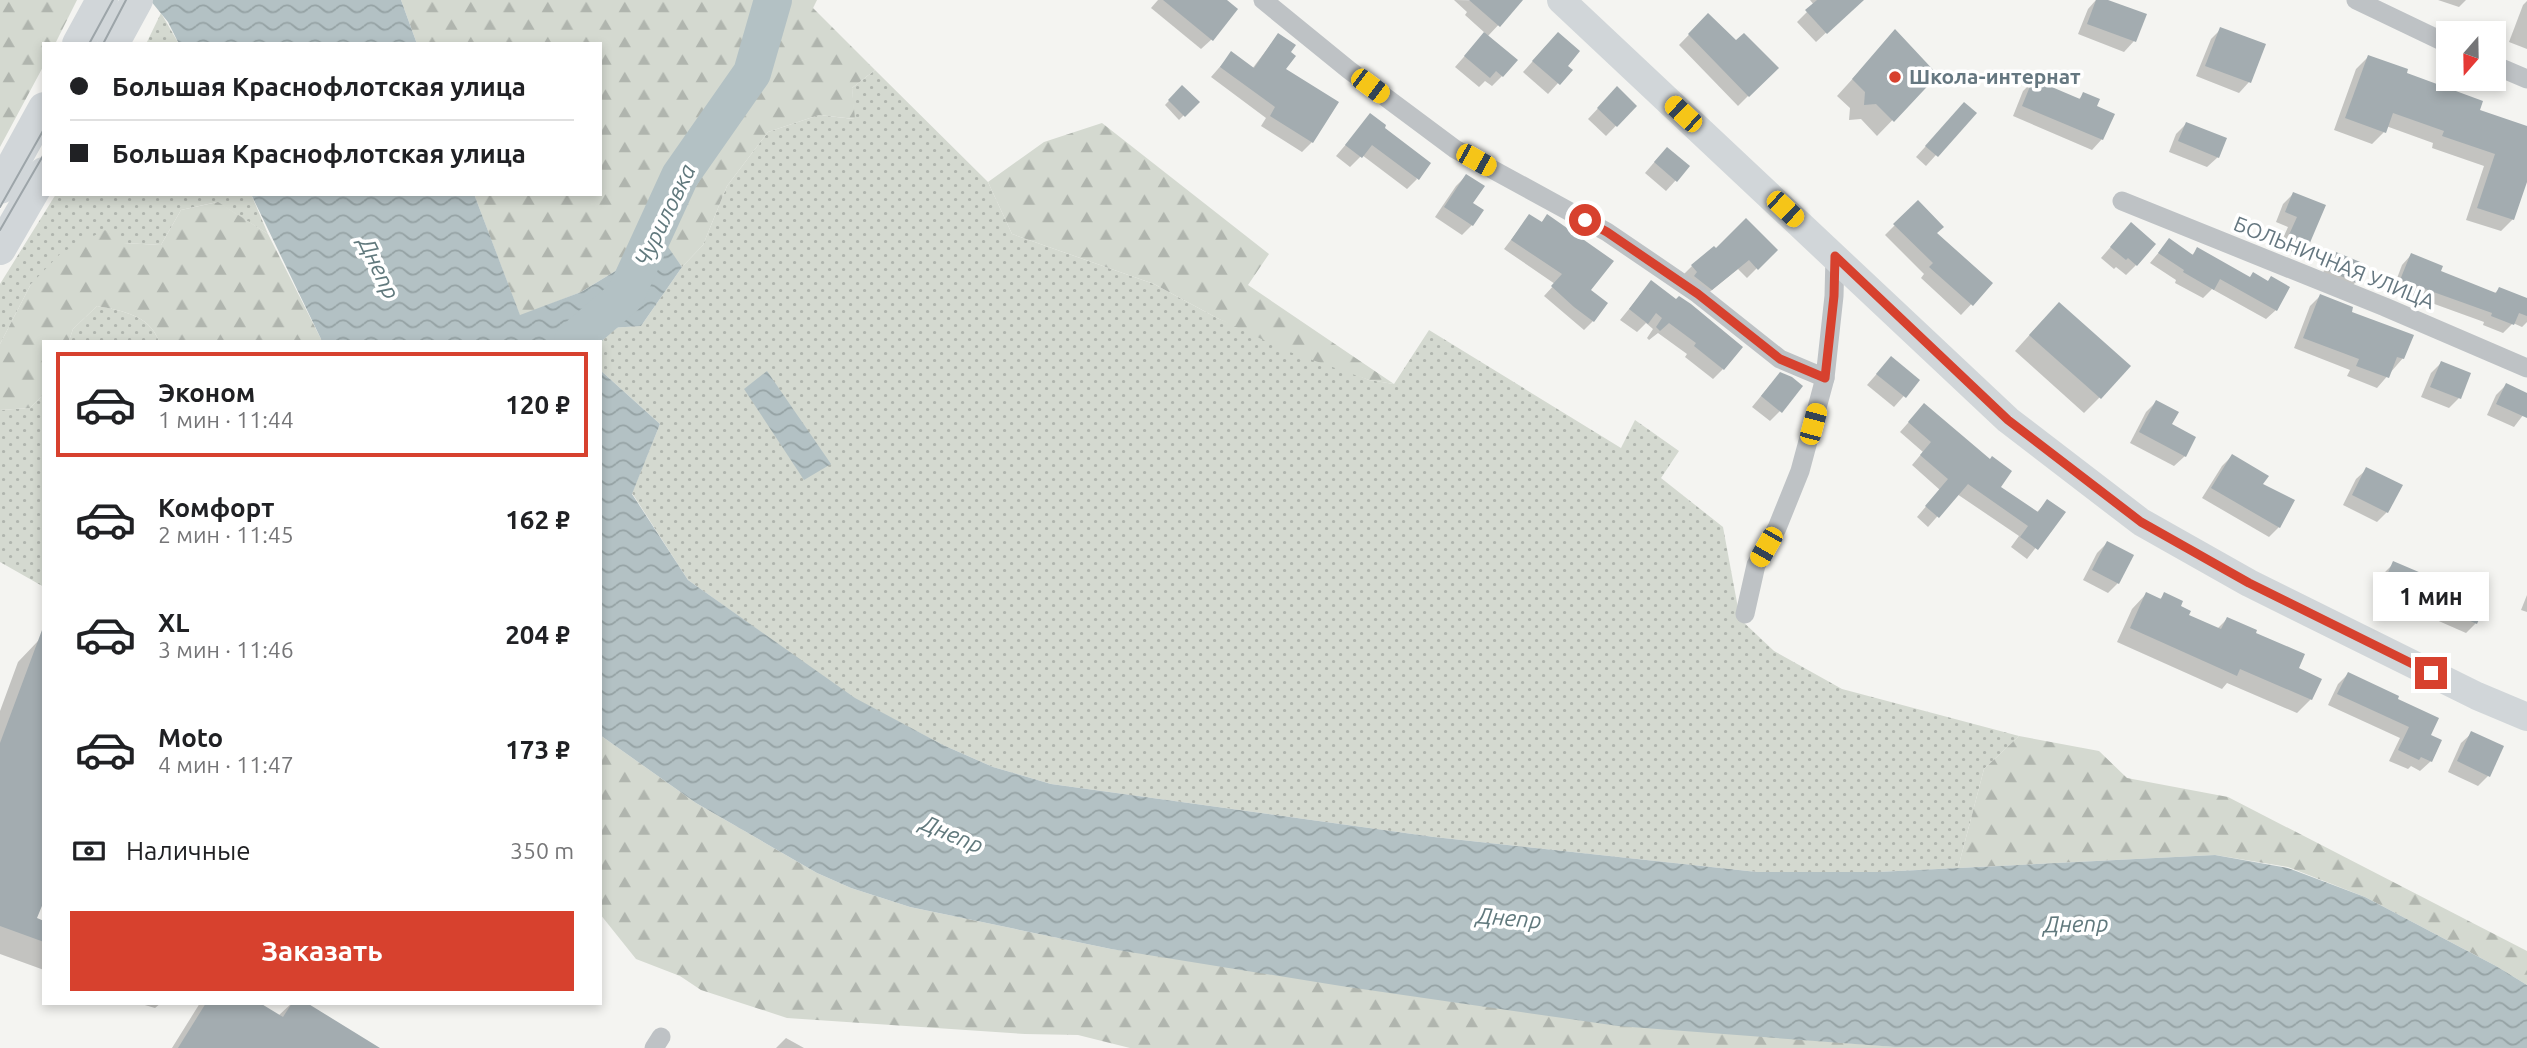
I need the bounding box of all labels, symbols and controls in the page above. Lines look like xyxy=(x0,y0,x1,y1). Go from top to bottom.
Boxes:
north arrow xyxy=(2436,21,2506,91)
map controls xyxy=(2436,21,2506,91)
place label: Школа-интернат xyxy=(1909,64,2081,88)
car xyxy=(1347,65,1394,107)
marker: Школа-интернат xyxy=(1887,69,1903,85)
text: Большая Краснофлотская улица xyxy=(112,72,526,101)
car xyxy=(1661,92,1706,136)
text: Большая Краснофлотская улица xyxy=(112,139,526,168)
car xyxy=(1453,141,1500,179)
water label: Чуриловка xyxy=(629,160,700,270)
car xyxy=(1763,187,1808,231)
route start xyxy=(1569,204,1601,236)
street label: БОЛЬНИЧНАЯ УЛИЦА xyxy=(2230,211,2439,314)
water label: Днепр xyxy=(354,231,404,302)
icon: car xyxy=(74,373,137,436)
text: Эконом xyxy=(158,378,255,407)
text: 120 ₽ xyxy=(505,390,570,419)
car xyxy=(1798,401,1829,447)
text: 1 мин · 11:44 xyxy=(158,407,294,432)
icon: car xyxy=(74,488,137,551)
text: Комфорт xyxy=(158,493,274,522)
text: 162 ₽ xyxy=(505,505,570,534)
text: 2 мин · 11:45 xyxy=(158,522,294,547)
car xyxy=(1747,524,1786,570)
callout: 1 мин xyxy=(2373,572,2489,620)
text: 1 мин xyxy=(2399,584,2463,609)
icon: car xyxy=(74,603,137,666)
text: XL xyxy=(158,608,189,637)
text: 204 ₽ xyxy=(505,620,570,649)
text: 3 мин · 11:46 xyxy=(158,637,294,662)
route end xyxy=(2415,657,2447,689)
icon: car xyxy=(74,718,137,781)
text: Moto xyxy=(158,723,223,752)
text: 173 ₽ xyxy=(505,735,570,764)
text: 4 мин · 11:47 xyxy=(158,752,294,777)
water label: Днепр xyxy=(916,809,987,858)
icon: cash xyxy=(70,832,108,870)
text: Наличные xyxy=(126,836,251,865)
text: 350 m xyxy=(510,838,574,863)
water label: Днепр xyxy=(1474,902,1542,933)
water label: Днепр xyxy=(2041,910,2109,937)
button: Заказать xyxy=(70,911,574,991)

